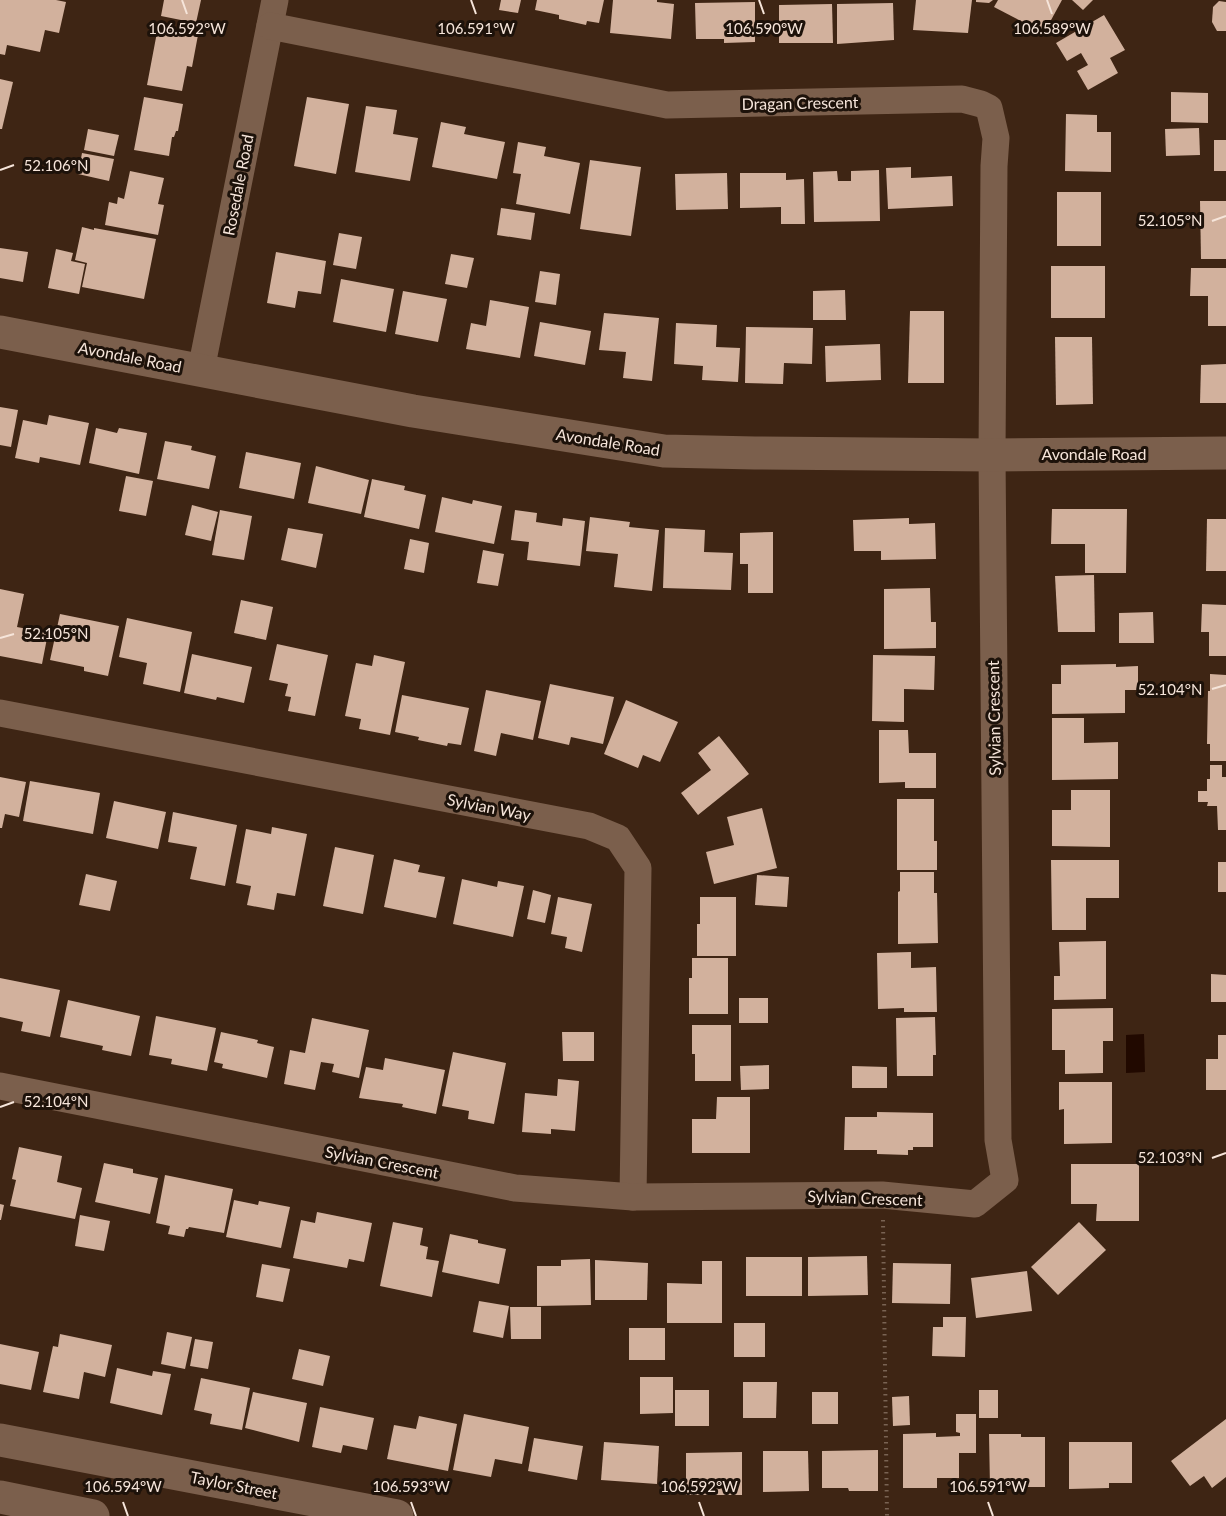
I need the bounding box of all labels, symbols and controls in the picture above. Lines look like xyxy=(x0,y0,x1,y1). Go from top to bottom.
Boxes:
text: 106.592°W xyxy=(148,19,226,37)
text: 106.591°W xyxy=(437,19,515,37)
text: 106.590°W xyxy=(725,19,803,37)
text: 106.589°W xyxy=(1013,19,1091,37)
street label: Dragan Crescent xyxy=(741,92,859,113)
street label: Rosedale Road xyxy=(218,133,257,237)
text: 52.106°N xyxy=(24,156,88,174)
text: 52.105°N xyxy=(1138,211,1202,229)
street label: Avondale Road xyxy=(77,337,183,376)
street label: Avondale Road xyxy=(555,424,661,459)
street label: Avondale Road xyxy=(1042,444,1146,463)
text: 52.105°N xyxy=(24,624,88,642)
street label: Sylvian Crescent xyxy=(983,660,1004,776)
text: 52.104°N xyxy=(1138,680,1202,698)
street label: Sylvian Way xyxy=(446,789,533,824)
text: 52.104°N xyxy=(24,1092,88,1110)
street label: Sylvian Crescent xyxy=(324,1141,441,1182)
text: 52.103°N xyxy=(1138,1148,1202,1166)
street label: Sylvian Crescent xyxy=(807,1186,923,1209)
street label: Taylor Street xyxy=(189,1467,279,1502)
text: 106.594°W xyxy=(84,1477,162,1495)
text: 106.593°W xyxy=(372,1477,450,1495)
text: 106.592°W xyxy=(660,1477,738,1495)
text: 106.591°W xyxy=(949,1477,1027,1495)

